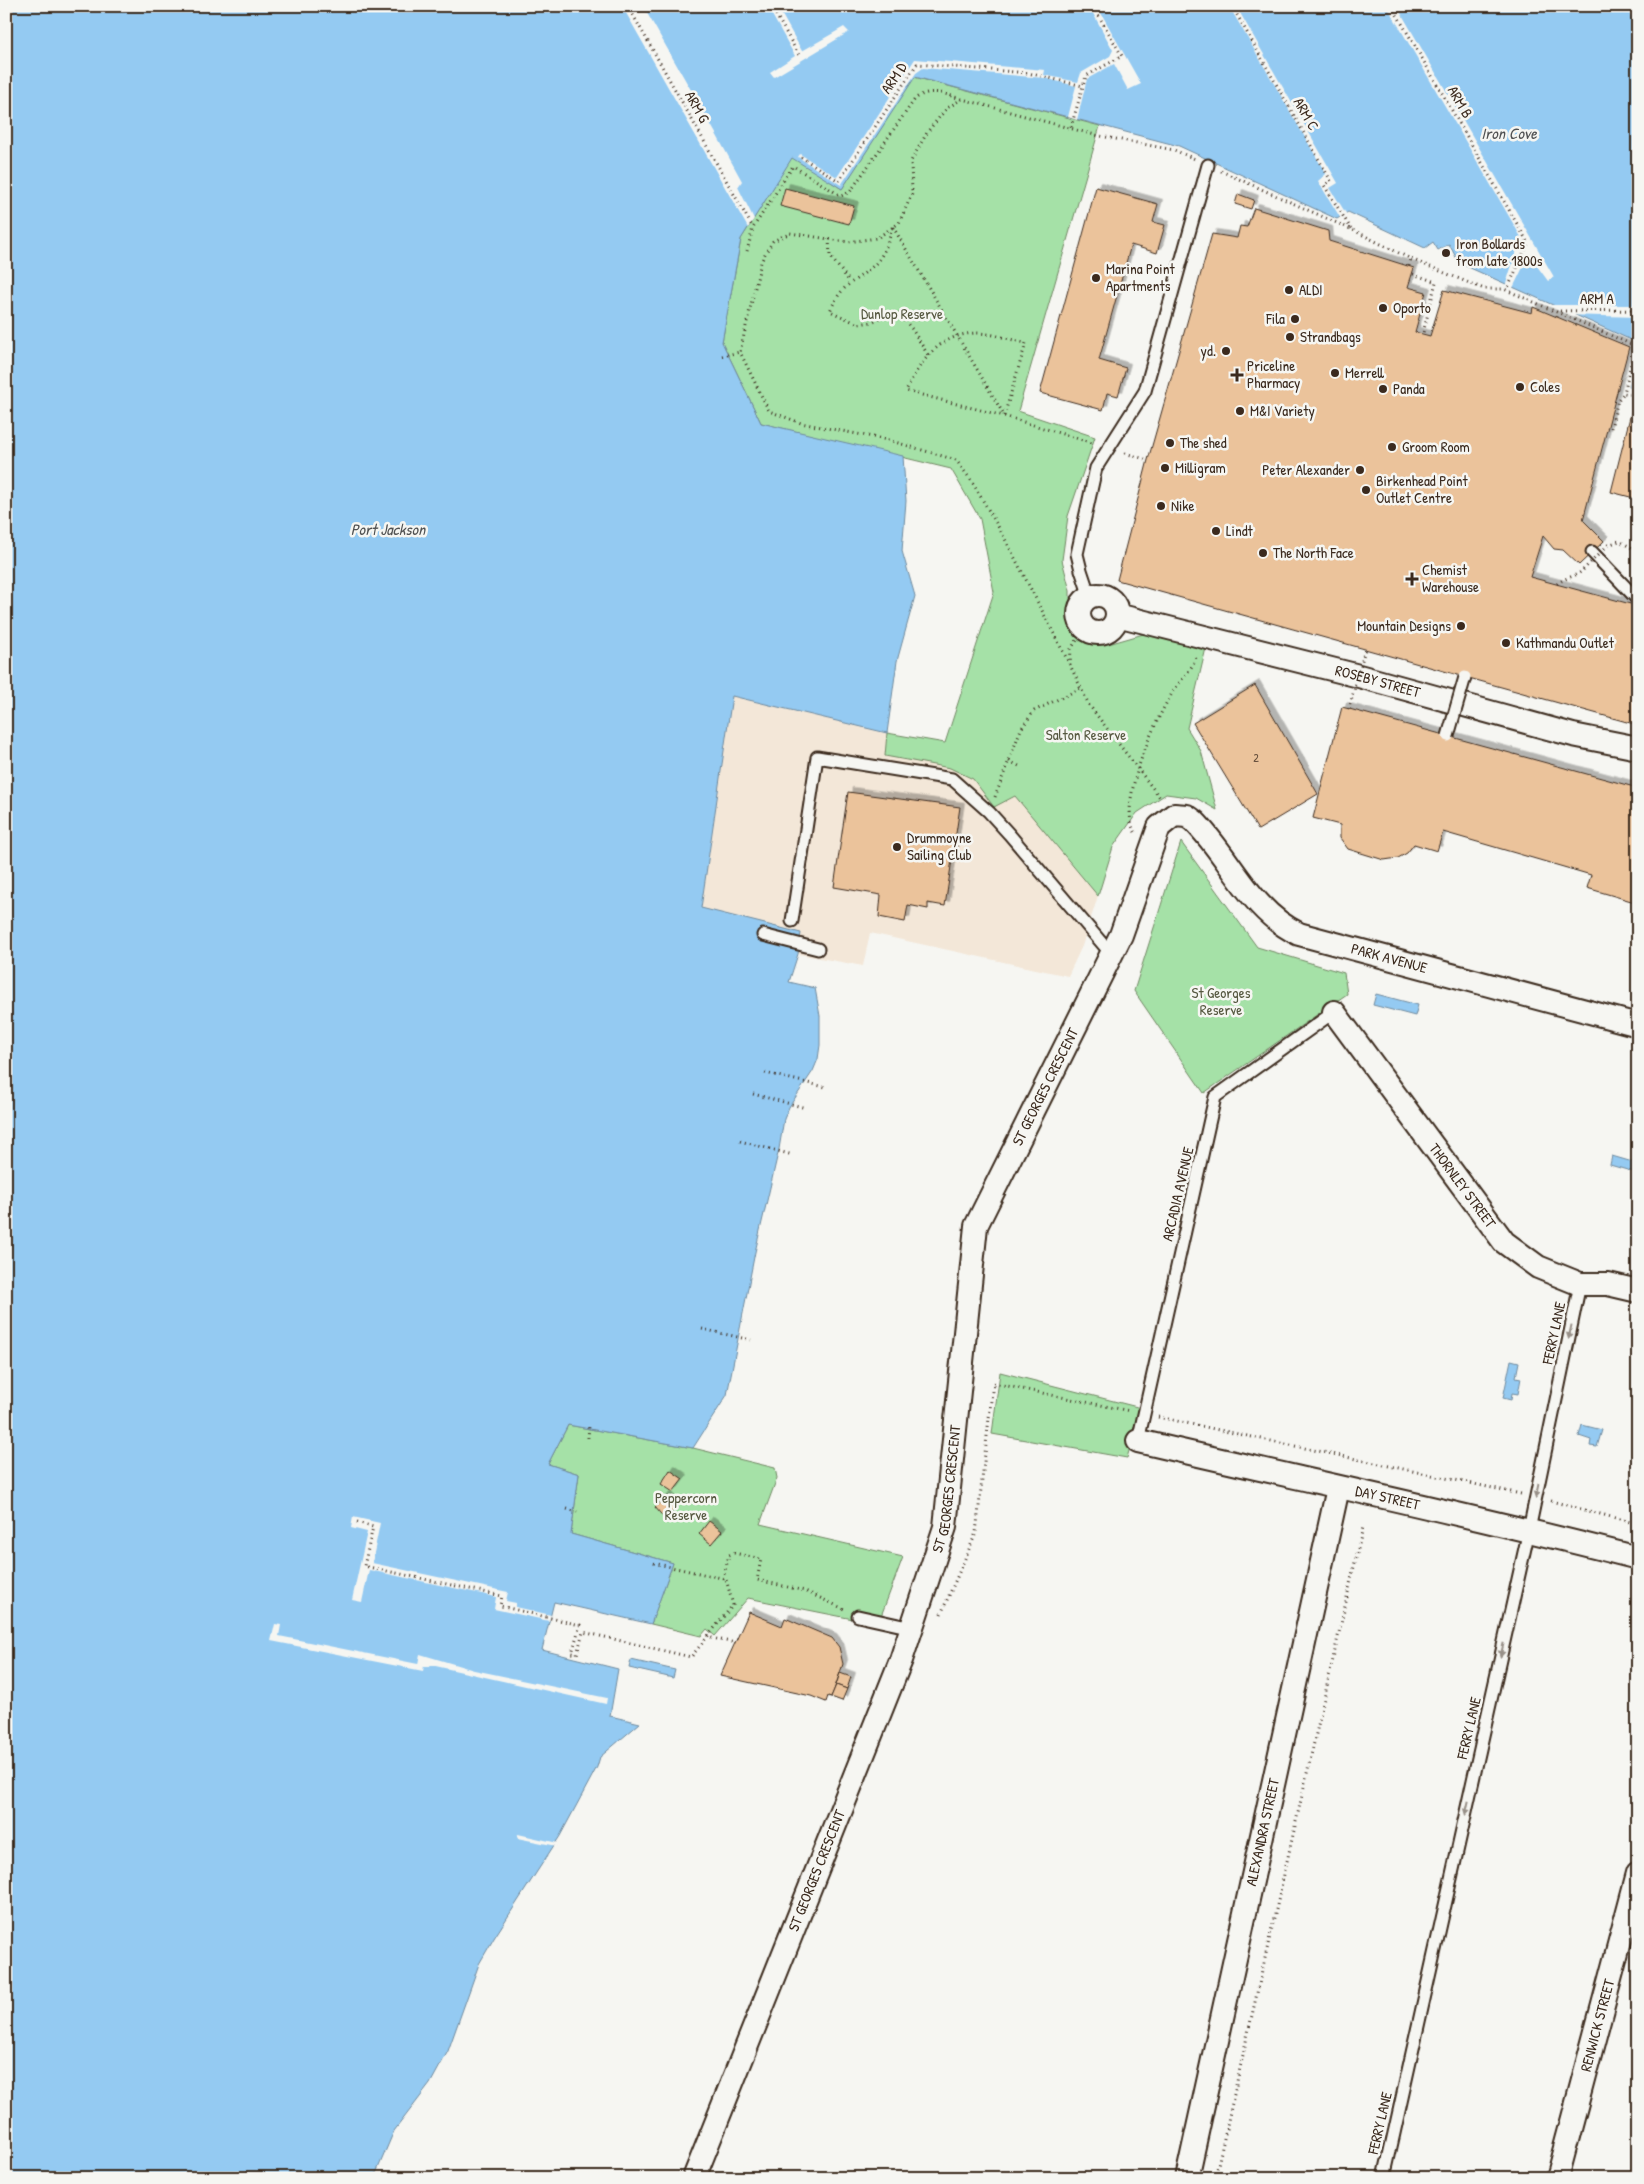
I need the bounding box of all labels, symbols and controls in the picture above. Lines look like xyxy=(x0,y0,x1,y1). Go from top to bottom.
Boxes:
street label: ARM D xyxy=(875,57,912,98)
street label: ARM B xyxy=(1443,82,1478,122)
street label: ARM G xyxy=(680,87,715,127)
street label: ARM C xyxy=(1289,93,1324,134)
water label: Iron Cove xyxy=(1481,122,1537,144)
place label: Iron Bollards from late 1800s xyxy=(1456,233,1543,271)
marker: Iron Bollards from late 1800s xyxy=(1440,247,1452,259)
place label: Marina Point Apartments xyxy=(1106,258,1175,296)
marker: Marina Point Apartments xyxy=(1090,272,1102,284)
place label: ALDI xyxy=(1299,279,1323,300)
marker: ALDI xyxy=(1283,284,1295,296)
street label: ARM A xyxy=(1580,288,1615,309)
place label: Oporto xyxy=(1393,297,1431,318)
marker: Oporto xyxy=(1377,302,1389,314)
park label: Dunlop Reserve xyxy=(861,303,943,324)
place label: Fila xyxy=(1265,308,1285,329)
marker: Fila xyxy=(1289,313,1301,325)
place label: Strandbags xyxy=(1300,326,1361,347)
marker: Strandbags xyxy=(1284,331,1296,343)
place label: yd. xyxy=(1201,340,1216,361)
marker: yd. xyxy=(1220,345,1232,357)
place label: Priceline Pharmacy xyxy=(1247,355,1300,393)
place label: Merrell xyxy=(1345,362,1384,383)
marker: Merrell xyxy=(1329,367,1341,379)
marker: Priceline Pharmacy xyxy=(1231,369,1243,381)
place label: Coles xyxy=(1530,376,1560,397)
place label: Panda xyxy=(1393,378,1425,399)
marker: Coles xyxy=(1514,381,1526,393)
marker: Panda xyxy=(1377,383,1389,395)
place label: M&I Variety xyxy=(1250,400,1315,421)
marker: M&I Variety xyxy=(1234,405,1246,417)
place label: The shed xyxy=(1180,432,1227,453)
place label: Groom Room xyxy=(1402,436,1470,457)
marker: The shed xyxy=(1164,437,1176,449)
marker: Groom Room xyxy=(1386,441,1398,453)
place label: Milligram xyxy=(1175,457,1226,478)
place label: Peter Alexander xyxy=(1262,459,1350,480)
marker: Milligram xyxy=(1159,462,1171,474)
marker: Peter Alexander xyxy=(1354,464,1366,476)
place label: Birkenhead Point Outlet Centre xyxy=(1376,470,1469,508)
marker: Birkenhead Point Outlet Centre xyxy=(1360,484,1372,496)
place label: Nike xyxy=(1171,495,1195,516)
marker: Nike xyxy=(1155,500,1167,512)
water label: Port Jackson xyxy=(351,518,427,540)
place label: Lindt xyxy=(1226,520,1254,541)
marker: Lindt xyxy=(1210,525,1222,537)
place label: The North Face xyxy=(1273,542,1354,563)
marker: The North Face xyxy=(1257,547,1269,559)
place label: Chemist Warehouse xyxy=(1422,559,1479,597)
marker: Chemist Warehouse xyxy=(1406,573,1418,585)
place label: Mountain Designs xyxy=(1357,615,1451,636)
marker: Mountain Designs xyxy=(1455,620,1467,632)
place label: Kathmandu Outlet xyxy=(1516,632,1615,653)
marker: Kathmandu Outlet xyxy=(1500,637,1512,649)
street label: ROSEBY STREET xyxy=(1333,659,1424,703)
park label: Salton Reserve xyxy=(1046,724,1126,745)
house number: 2 xyxy=(1253,749,1259,766)
place label: Drummoyne Sailing Club xyxy=(907,827,972,865)
marker: Drummoyne Sailing Club xyxy=(891,841,903,853)
street label: PARK AVENUE xyxy=(1349,937,1430,978)
park label: St Georges Reserve xyxy=(1192,982,1251,1020)
street label: ST GEORGES CRESCENT xyxy=(1007,1023,1084,1149)
street label: THORNLEY STREET xyxy=(1424,1139,1502,1233)
street label: ARCADIA AVENUE xyxy=(1156,1144,1199,1243)
street label: FERRY LANE xyxy=(1536,1299,1570,1367)
one-way arrow xyxy=(1566,1324,1574,1340)
street label: ST GEORGES CRESCENT xyxy=(926,1423,966,1555)
street label: DAY STREET xyxy=(1353,1480,1423,1515)
one-way arrow xyxy=(1533,1484,1541,1499)
park label: Peppercorn Reserve xyxy=(655,1487,717,1525)
one-way arrow xyxy=(1498,1642,1506,1657)
street label: FERRY LANE xyxy=(1451,1694,1486,1762)
street label: ALEXANDRA STREET xyxy=(1240,1775,1284,1888)
one-way arrow xyxy=(1463,1801,1471,1816)
street label: ST GEORGES CRESCENT xyxy=(783,1806,850,1934)
street label: RENWICK STREET xyxy=(1575,1976,1620,2074)
street label: FERRY LANE xyxy=(1362,2089,1397,2157)

